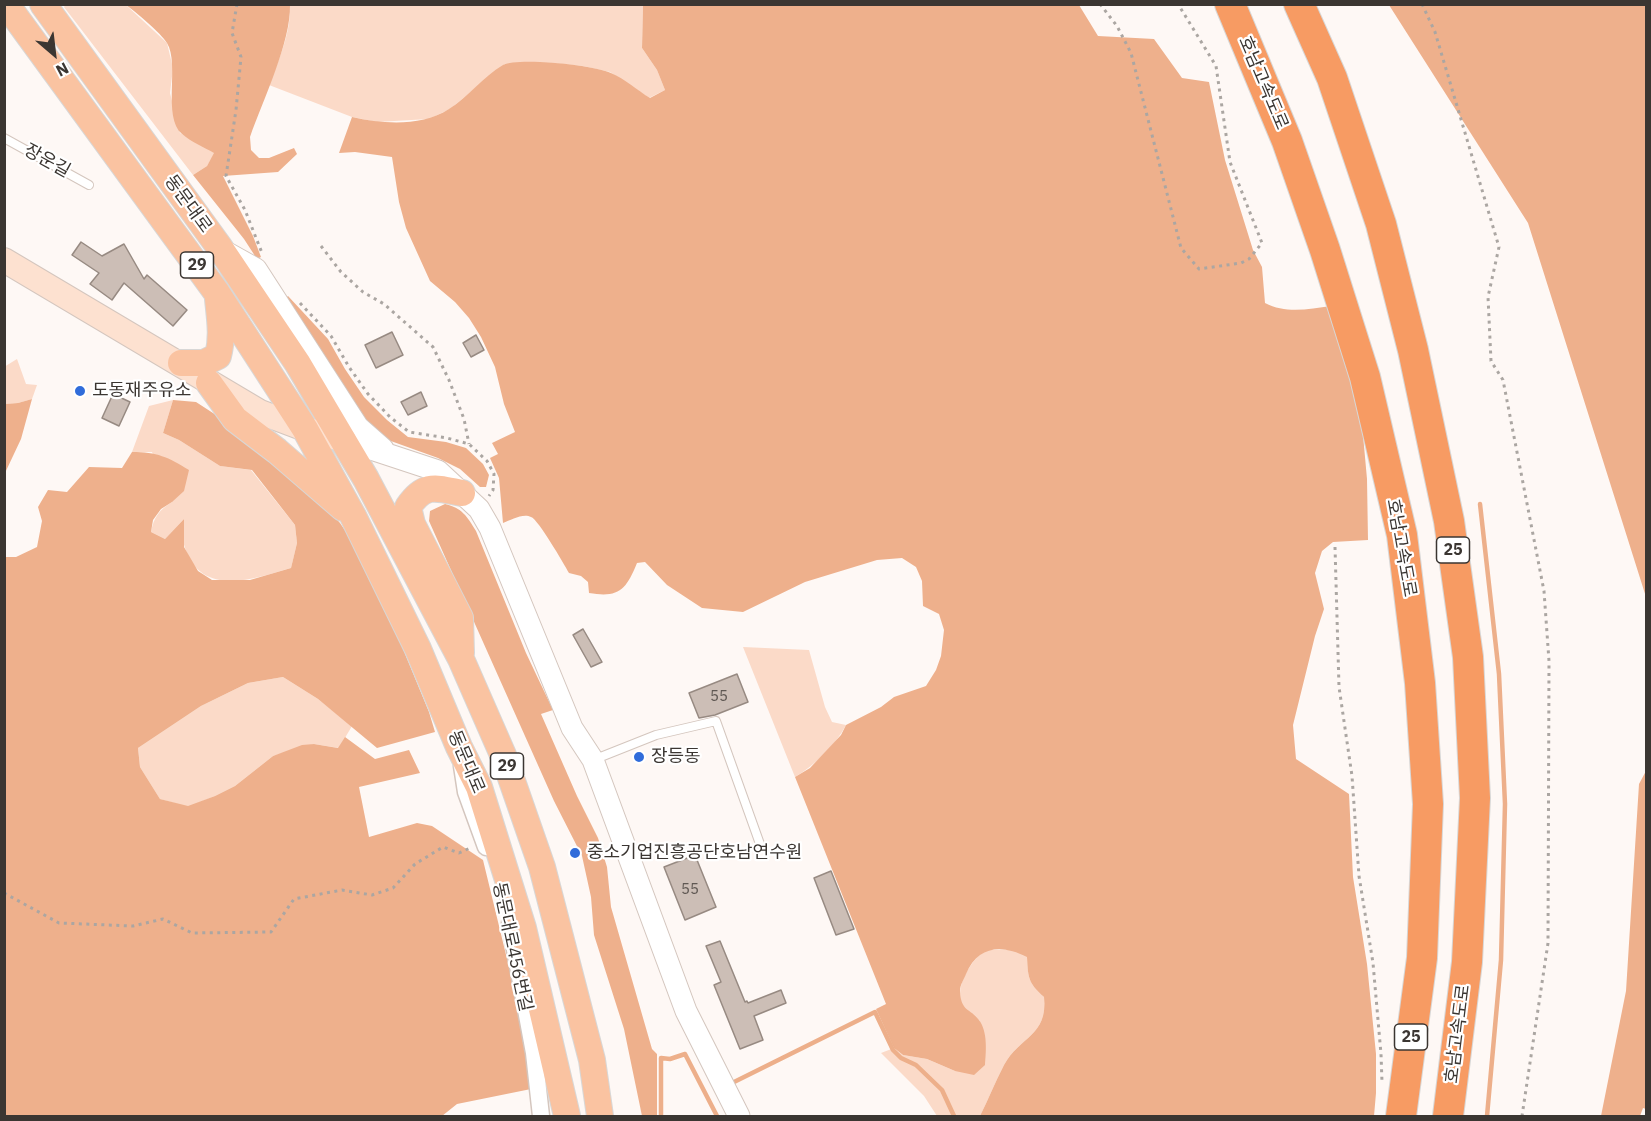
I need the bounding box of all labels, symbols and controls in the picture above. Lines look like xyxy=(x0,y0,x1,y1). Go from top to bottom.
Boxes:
north arrow xyxy=(24,24,84,84)
street label: 호남고속도로 xyxy=(1234,33,1292,133)
text: N xyxy=(53,58,72,81)
street label: 장운길 xyxy=(20,140,74,182)
street label: 동문대로 xyxy=(160,171,216,237)
road number: 29 xyxy=(180,252,214,278)
place label: 도동재주유소 xyxy=(92,380,191,402)
marker: 도동재주유소 xyxy=(73,384,87,398)
street label: 호남고속도로 xyxy=(1382,497,1420,599)
road number: 25 xyxy=(1436,537,1470,563)
house number: 55 xyxy=(710,688,728,706)
street label: 동문대로 xyxy=(443,727,489,797)
place label: 장등동 xyxy=(651,746,701,768)
marker: 장등동 xyxy=(632,750,646,764)
road number: 29 xyxy=(490,753,524,779)
place label: 중소기업진흥공단호남연수원 xyxy=(587,842,802,864)
marker: 중소기업진흥공단호남연수원 xyxy=(568,846,582,860)
street label: 동문대로456번길 xyxy=(488,880,536,1014)
house number: 55 xyxy=(681,881,699,899)
street label: 호남고속도로 xyxy=(1441,983,1475,1085)
road number: 25 xyxy=(1394,1024,1428,1050)

